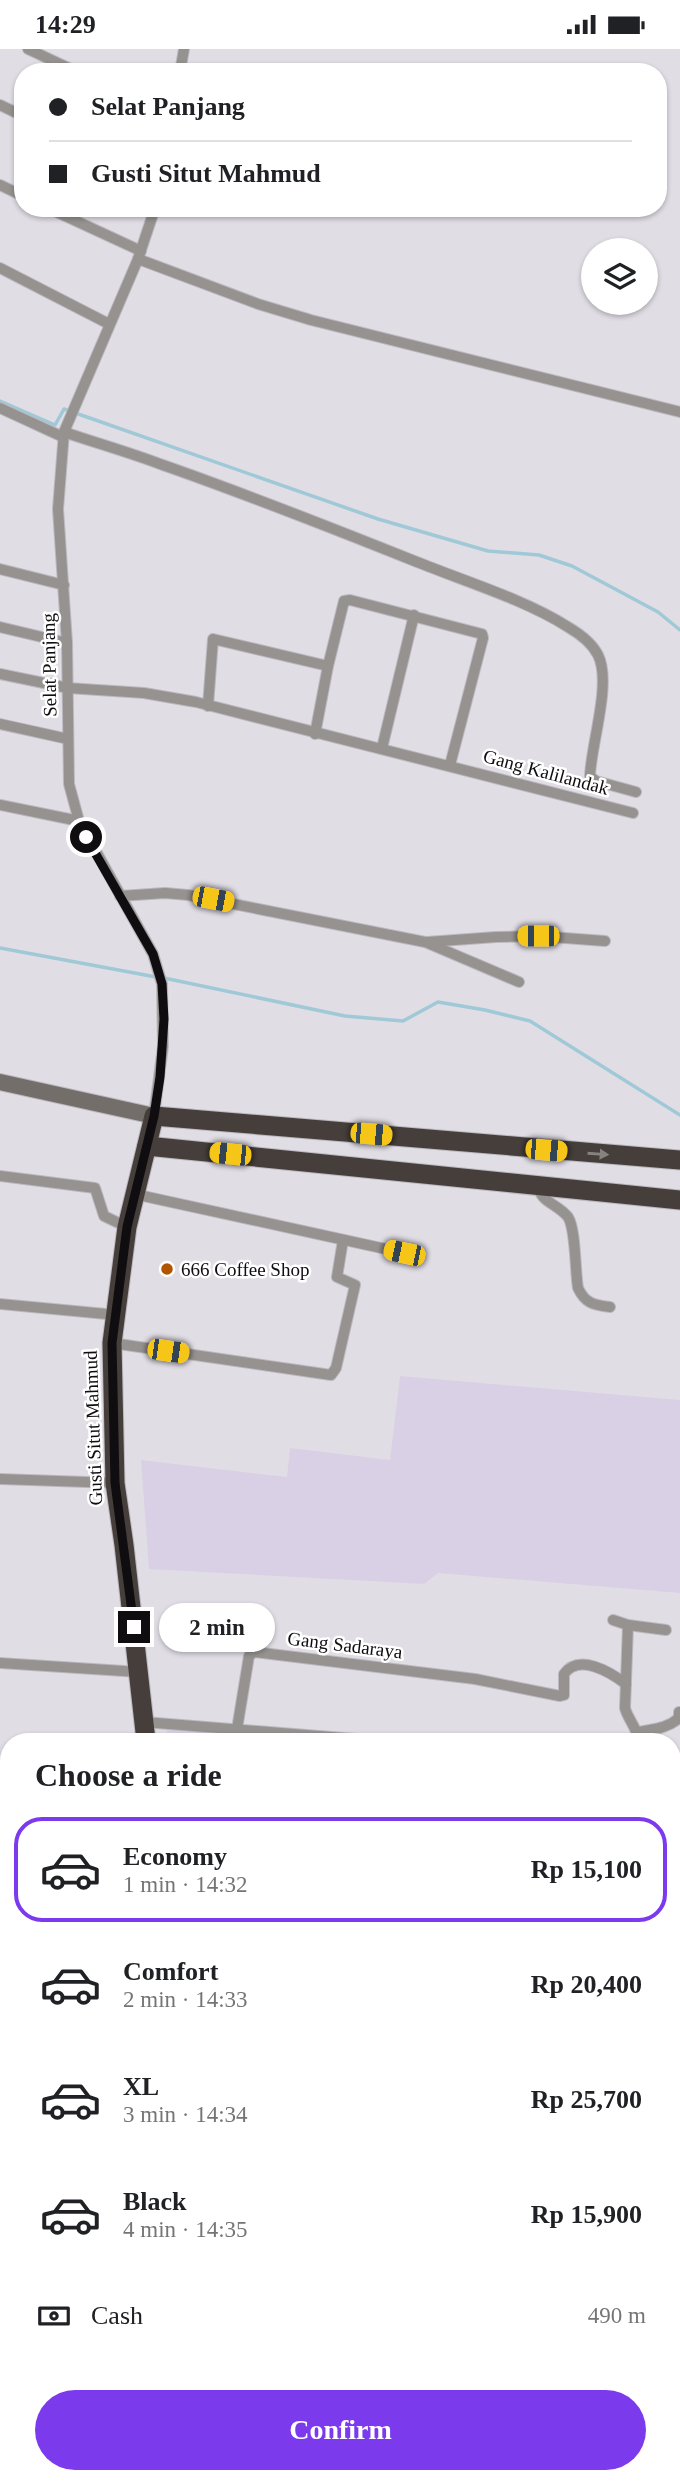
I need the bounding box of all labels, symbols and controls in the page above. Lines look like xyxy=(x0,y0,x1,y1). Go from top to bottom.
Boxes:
text: 14:29 xyxy=(35,10,96,39)
text: Selat Panjang xyxy=(91,92,245,121)
text: Gusti Situt Mahmud xyxy=(91,159,321,188)
map controls xyxy=(581,238,658,315)
button: layers xyxy=(581,238,658,315)
street label: Selat Panjang xyxy=(38,612,60,717)
street label: Gang Kalilandak xyxy=(481,745,612,799)
route start xyxy=(70,821,102,853)
car xyxy=(191,885,236,913)
car xyxy=(518,926,560,947)
car xyxy=(350,1122,393,1146)
car xyxy=(525,1138,568,1162)
car xyxy=(209,1141,252,1167)
one-way arrow xyxy=(587,1149,609,1160)
car xyxy=(382,1238,427,1268)
place label: 666 Coffee Shop xyxy=(181,1259,309,1280)
marker: 666 Coffee Shop xyxy=(159,1261,175,1277)
car xyxy=(146,1338,191,1364)
street label: Gusti Situt Mahmud xyxy=(80,1350,106,1506)
callout: 2 min xyxy=(158,1603,274,1651)
route end xyxy=(118,1611,150,1643)
text: 2 min xyxy=(189,1615,245,1640)
street label: Gang Sadaraya xyxy=(286,1628,404,1663)
text: Choose a ride xyxy=(35,1757,222,1793)
icon: car xyxy=(39,1838,102,1901)
text: Economy xyxy=(123,1842,227,1871)
text: Rp 15,100 xyxy=(531,1855,642,1884)
text: 1 min · 14:32 xyxy=(123,1872,248,1897)
icon: car xyxy=(39,1953,102,2016)
text: Comfort xyxy=(123,1957,218,1986)
text: Rp 20,400 xyxy=(531,1970,642,1999)
text: 2 min · 14:33 xyxy=(123,1987,248,2012)
icon: car xyxy=(39,2068,102,2131)
text: XL xyxy=(123,2072,159,2101)
text: Rp 25,700 xyxy=(531,2085,642,2114)
text: 3 min · 14:34 xyxy=(123,2102,248,2127)
icon: car xyxy=(39,2183,102,2246)
text: Black xyxy=(123,2187,187,2216)
text: Rp 15,900 xyxy=(531,2200,642,2229)
text: 4 min · 14:35 xyxy=(123,2217,248,2242)
icon: cash xyxy=(35,2297,73,2335)
text: Cash xyxy=(91,2301,143,2330)
text: 490 m xyxy=(588,2303,646,2328)
button: Confirm xyxy=(35,2390,646,2470)

